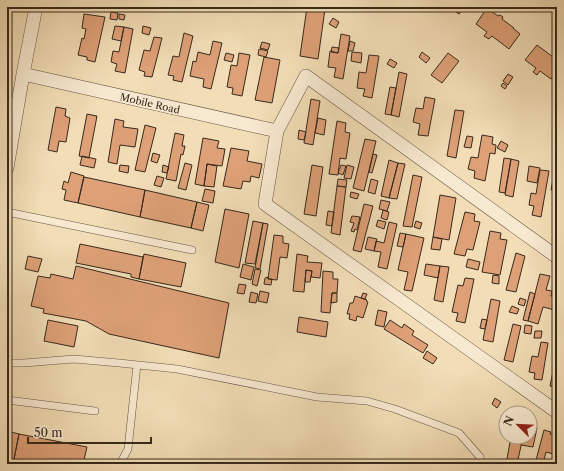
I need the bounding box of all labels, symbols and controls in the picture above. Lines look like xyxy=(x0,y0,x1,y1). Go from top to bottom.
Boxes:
street label: Mobile Road xyxy=(119,90,181,117)
north arrow xyxy=(498,405,538,445)
text: N xyxy=(501,413,517,428)
scale bar xyxy=(28,419,151,445)
text: 50 m xyxy=(34,425,63,440)

